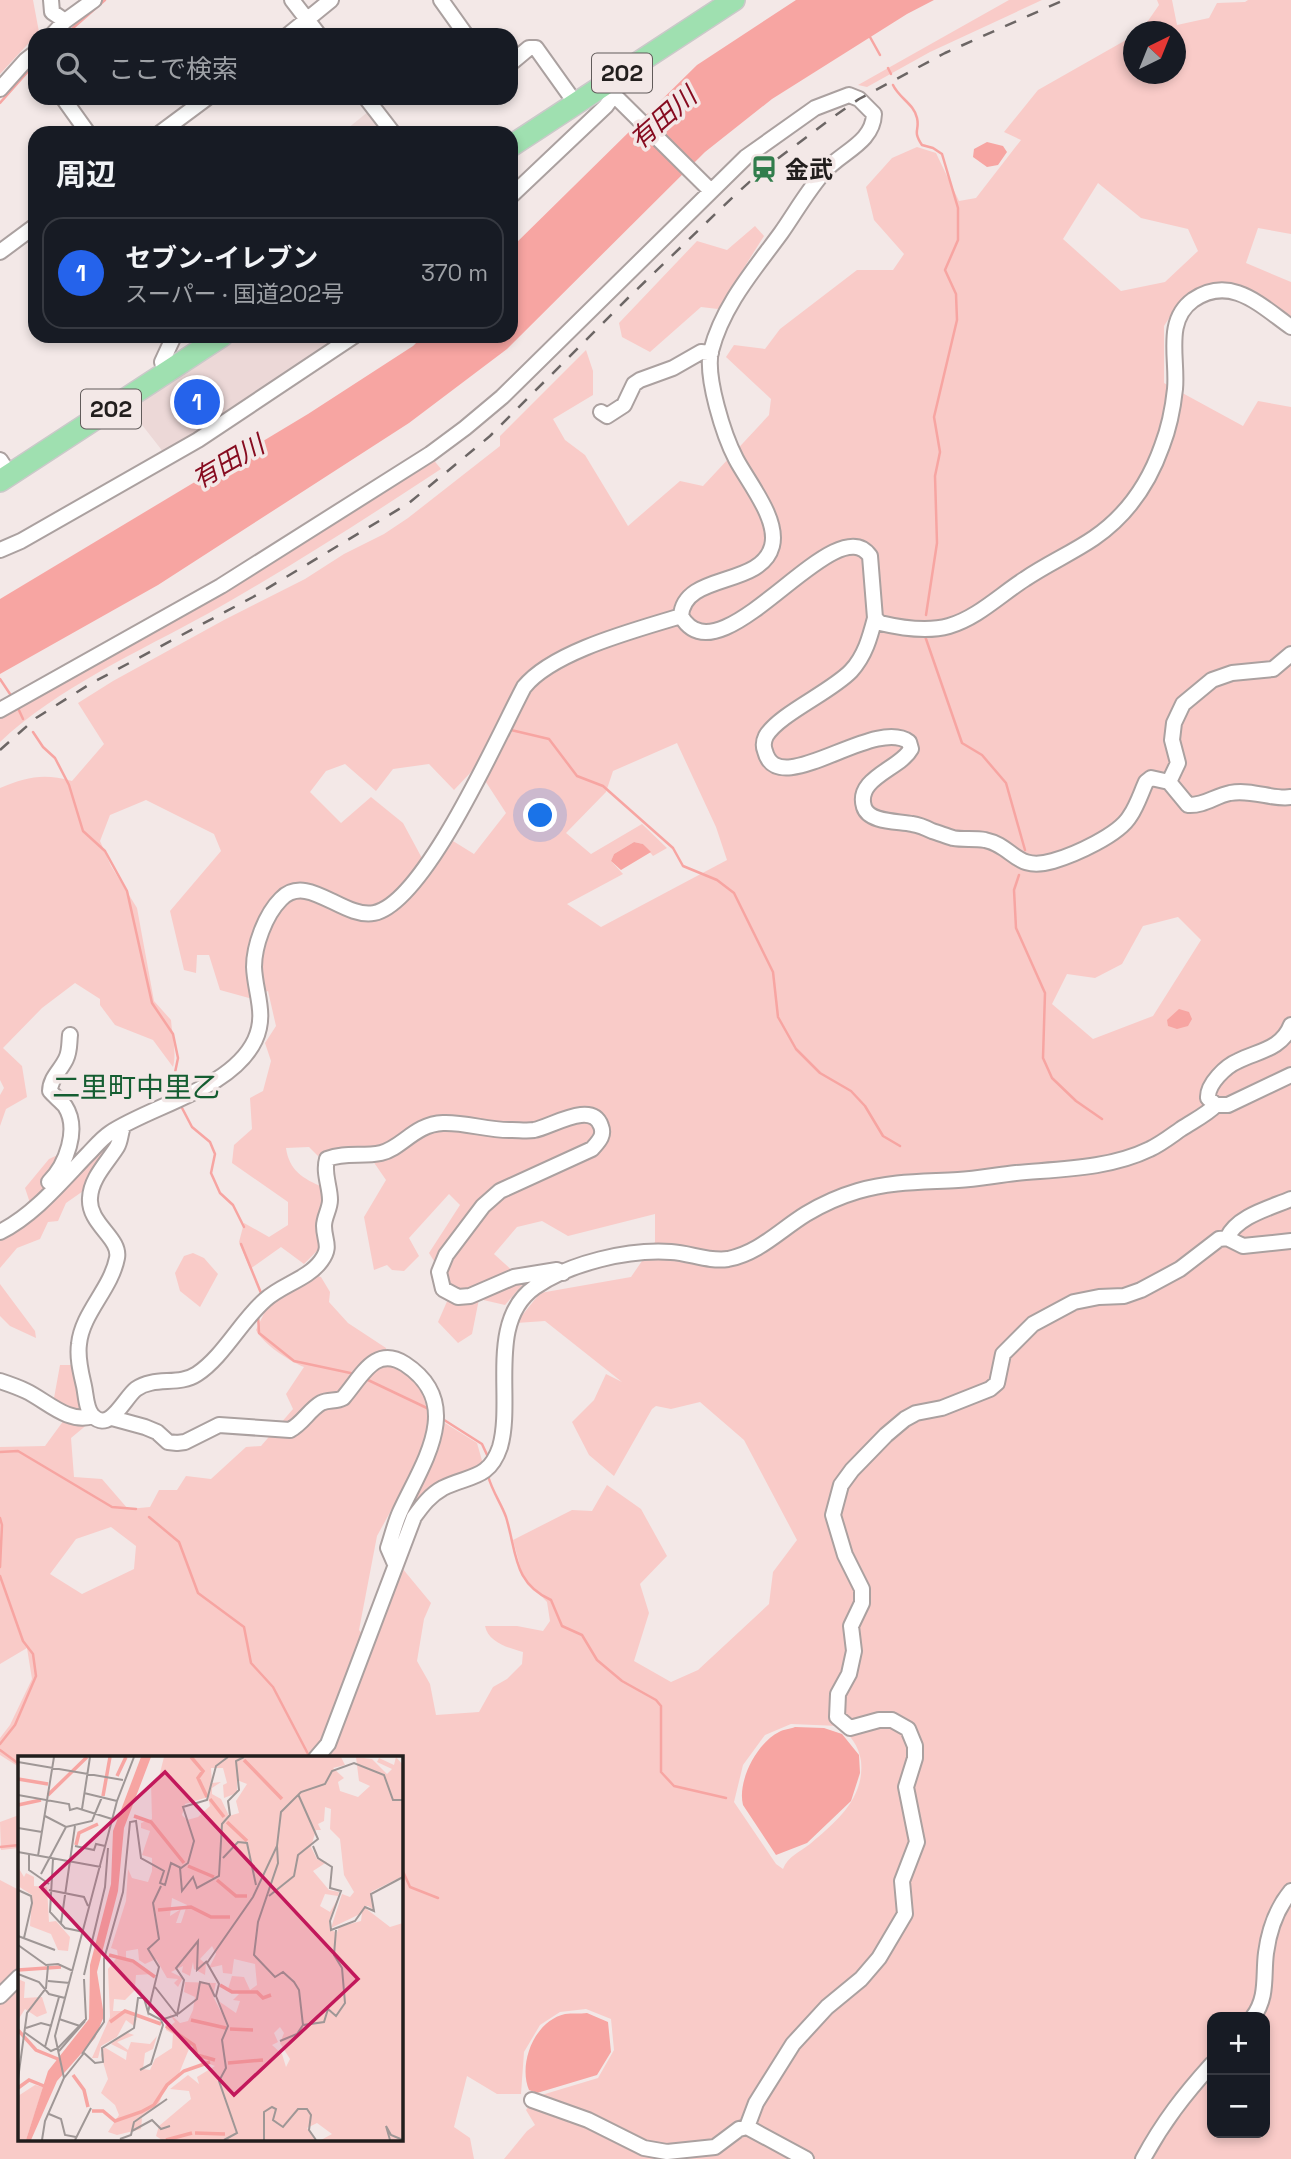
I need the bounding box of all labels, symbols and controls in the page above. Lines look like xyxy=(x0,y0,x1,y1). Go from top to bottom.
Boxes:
north arrow xyxy=(1123,21,1186,84)
search box xyxy=(28,28,518,105)
icon: search xyxy=(52,48,90,86)
text: ここで検索 xyxy=(108,52,238,86)
road number: 202 xyxy=(592,54,652,92)
water label: 有田川 xyxy=(622,78,706,156)
station icon: 金武 xyxy=(749,154,779,184)
place label: 金武 xyxy=(785,154,833,185)
text: 周辺 xyxy=(56,155,116,194)
text: セブン-イレブン xyxy=(125,241,318,275)
text: 1 xyxy=(76,258,86,288)
text: 370 m xyxy=(421,258,488,288)
text: スーパー · 国道202号 xyxy=(125,279,344,309)
pin: 1 xyxy=(174,376,220,428)
road number: 202 xyxy=(81,390,141,428)
water label: 有田川 xyxy=(186,426,273,496)
your location xyxy=(523,798,557,832)
district label: 二里町中里乙 xyxy=(52,1069,220,1105)
inset map xyxy=(18,1756,402,2142)
map controls xyxy=(1207,2012,1270,2138)
button: + xyxy=(1207,2012,1270,2075)
button: − xyxy=(1207,2075,1270,2138)

